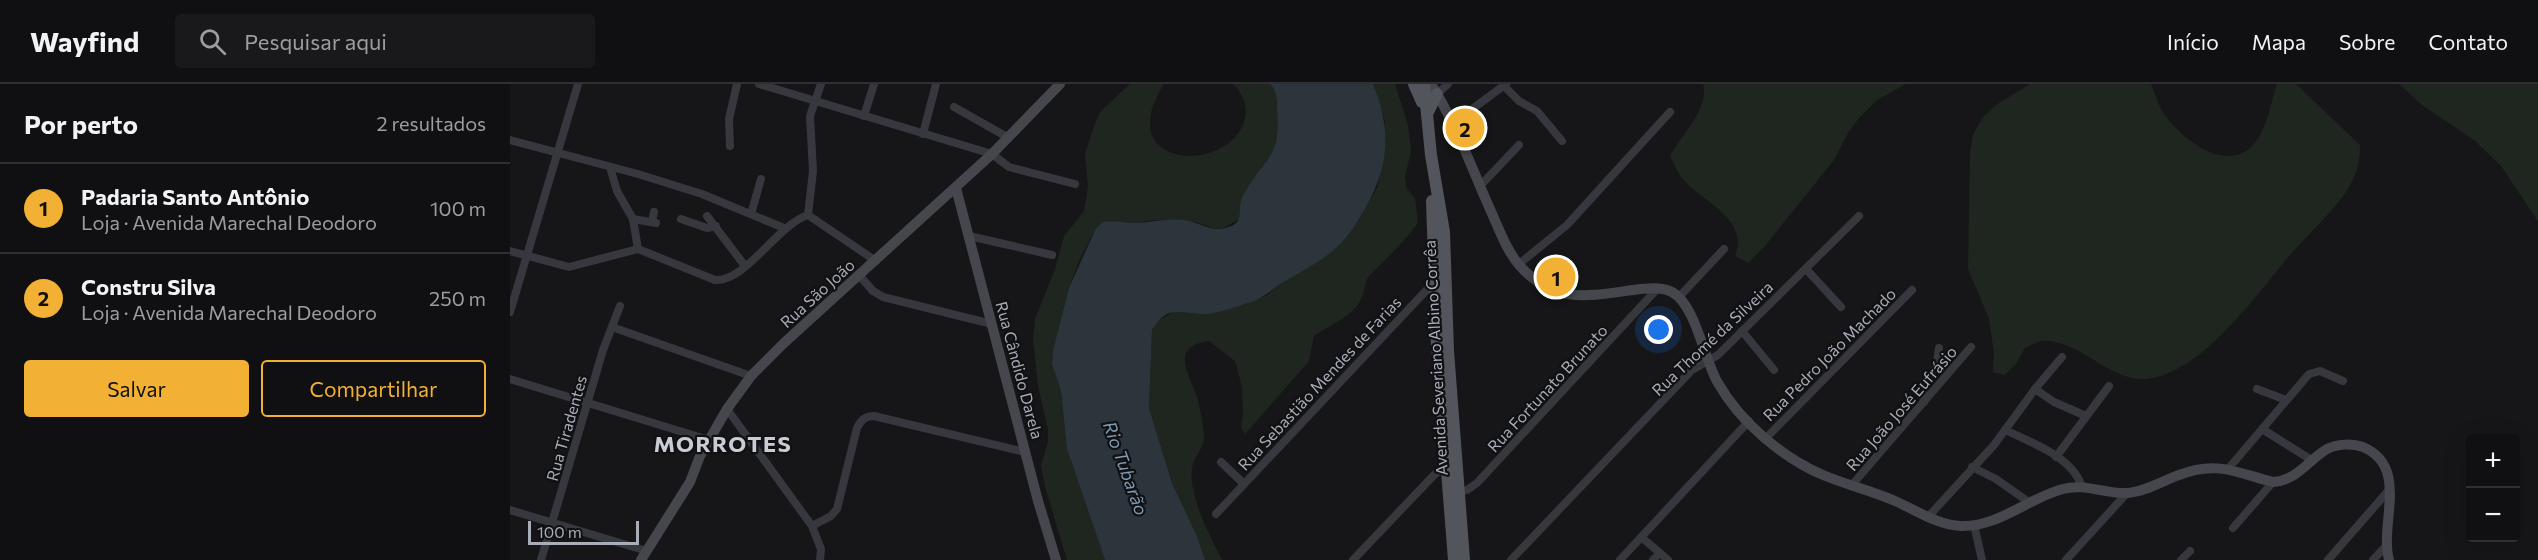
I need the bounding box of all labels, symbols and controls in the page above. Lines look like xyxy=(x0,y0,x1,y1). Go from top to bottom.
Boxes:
search box xyxy=(175,14,595,68)
text: Wayfind xyxy=(30,24,139,58)
icon: search xyxy=(196,25,229,58)
text: Pesquisar aqui xyxy=(244,28,387,55)
text: Início xyxy=(2167,29,2219,54)
text: Mapa xyxy=(2252,29,2306,54)
text: Sobre xyxy=(2339,29,2395,54)
text: Contato xyxy=(2428,29,2508,54)
pin: 2 xyxy=(1446,106,1484,150)
text: Por perto xyxy=(24,108,138,139)
text: 2 resultados xyxy=(376,111,486,135)
text: Padaria Santo Antônio xyxy=(81,183,309,210)
text: 1 xyxy=(39,196,48,220)
text: 100 m xyxy=(430,196,486,220)
text: Loja · Avenida Marechal Deodoro xyxy=(81,210,377,234)
street label: Avenida Severiano Albino Corrêa xyxy=(1419,240,1451,476)
pin: 1 xyxy=(1536,254,1576,300)
street label: Rua São João xyxy=(776,255,858,331)
text: Constru Silva xyxy=(81,273,216,300)
street label: Rua Thomé da Silveira xyxy=(1647,277,1777,399)
street label: Rua Pedro João Machado xyxy=(1759,284,1899,424)
text: 2 xyxy=(38,286,49,310)
text: 250 m xyxy=(429,286,486,310)
street label: Rua Sebastião Mendes de Farias xyxy=(1233,292,1405,474)
street label: Rua Cândido Darela xyxy=(992,299,1048,441)
text: Loja · Avenida Marechal Deodoro xyxy=(81,300,377,324)
your location xyxy=(1644,315,1673,344)
street label: Rua Fortunato Brunato xyxy=(1483,320,1611,456)
street label: Rua João José Eufrásio xyxy=(1842,342,1960,474)
button: Salvar xyxy=(24,360,249,417)
button: Compartilhar xyxy=(261,360,486,417)
street label: Rua Tiradentes xyxy=(542,373,590,483)
water label: Rio Tubarão xyxy=(1099,418,1153,518)
district label: MORROTES xyxy=(654,430,792,457)
map controls xyxy=(2466,434,2520,542)
button: + xyxy=(2466,434,2520,488)
button: − xyxy=(2466,488,2520,542)
scale bar xyxy=(528,518,639,546)
text: 100 m xyxy=(537,522,582,541)

